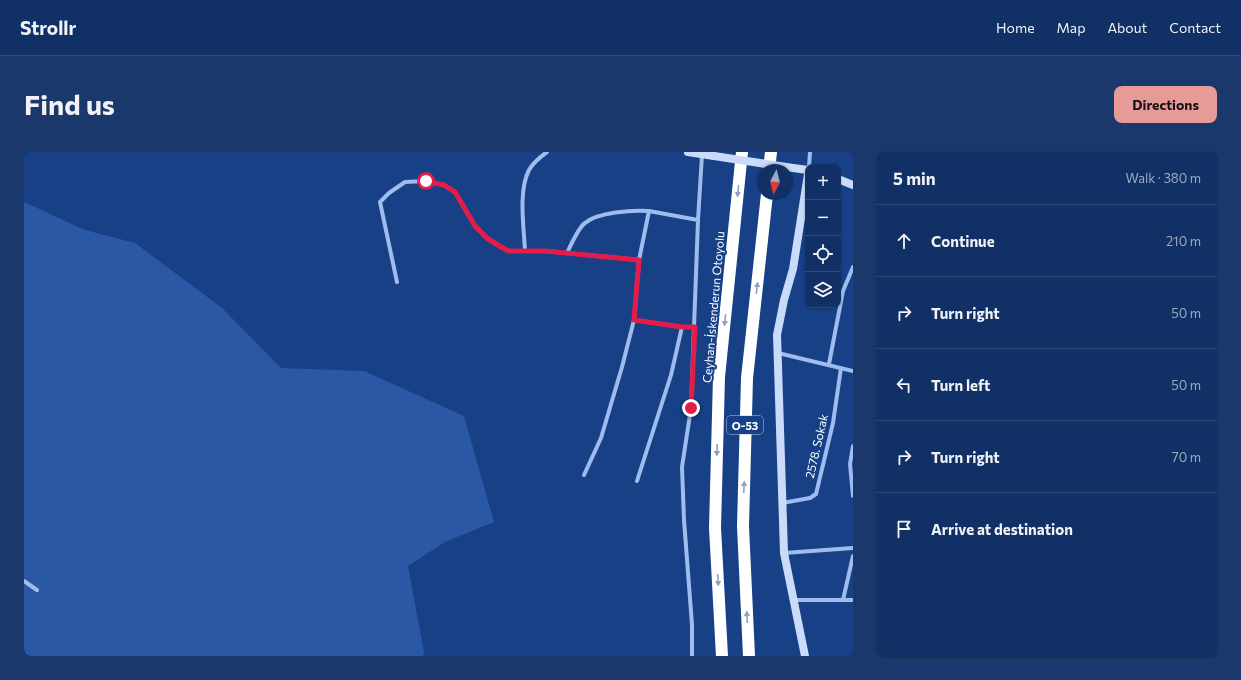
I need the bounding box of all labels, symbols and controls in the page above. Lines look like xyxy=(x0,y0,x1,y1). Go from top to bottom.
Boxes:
text: Strollr xyxy=(20,16,76,39)
text: Home xyxy=(996,19,1035,36)
text: Map xyxy=(1057,19,1085,36)
text: About xyxy=(1107,19,1147,36)
text: Contact xyxy=(1169,19,1221,36)
button: Directions xyxy=(1114,86,1217,123)
text: Find us xyxy=(24,87,115,121)
north arrow xyxy=(757,164,793,200)
map controls xyxy=(805,164,841,308)
button: + xyxy=(805,164,841,200)
text: 5 min xyxy=(893,168,936,189)
text: Walk · 380 m xyxy=(1126,170,1201,186)
route start xyxy=(417,172,435,190)
one-way arrow xyxy=(734,185,741,197)
button: − xyxy=(805,200,841,236)
street label: Ceyhan-İskenderun Otoyolu xyxy=(699,230,727,384)
icon: ahead xyxy=(893,230,915,252)
text: Continue xyxy=(931,232,995,250)
text: 210 m xyxy=(1166,233,1201,249)
button: locate xyxy=(805,236,841,272)
button: layers xyxy=(805,272,841,308)
one-way arrow xyxy=(753,282,760,294)
icon: right xyxy=(893,302,915,324)
text: Turn right xyxy=(931,304,1000,322)
text: 50 m xyxy=(1171,305,1201,321)
one-way arrow xyxy=(722,314,728,326)
icon: left xyxy=(893,374,915,396)
text: Turn left xyxy=(931,376,990,394)
text: 50 m xyxy=(1171,377,1201,393)
route end xyxy=(682,399,700,417)
street label: 2578. Sokak xyxy=(802,412,830,480)
road number: O-53 xyxy=(727,416,763,434)
one-way arrow xyxy=(714,444,720,457)
icon: right xyxy=(893,446,915,468)
text: Turn right xyxy=(931,448,1000,466)
text: 70 m xyxy=(1172,449,1201,465)
one-way arrow xyxy=(740,481,747,493)
icon: arrive xyxy=(893,518,915,540)
text: Arrive at destination xyxy=(931,520,1073,538)
one-way arrow xyxy=(714,574,721,586)
one-way arrow xyxy=(744,611,751,623)

